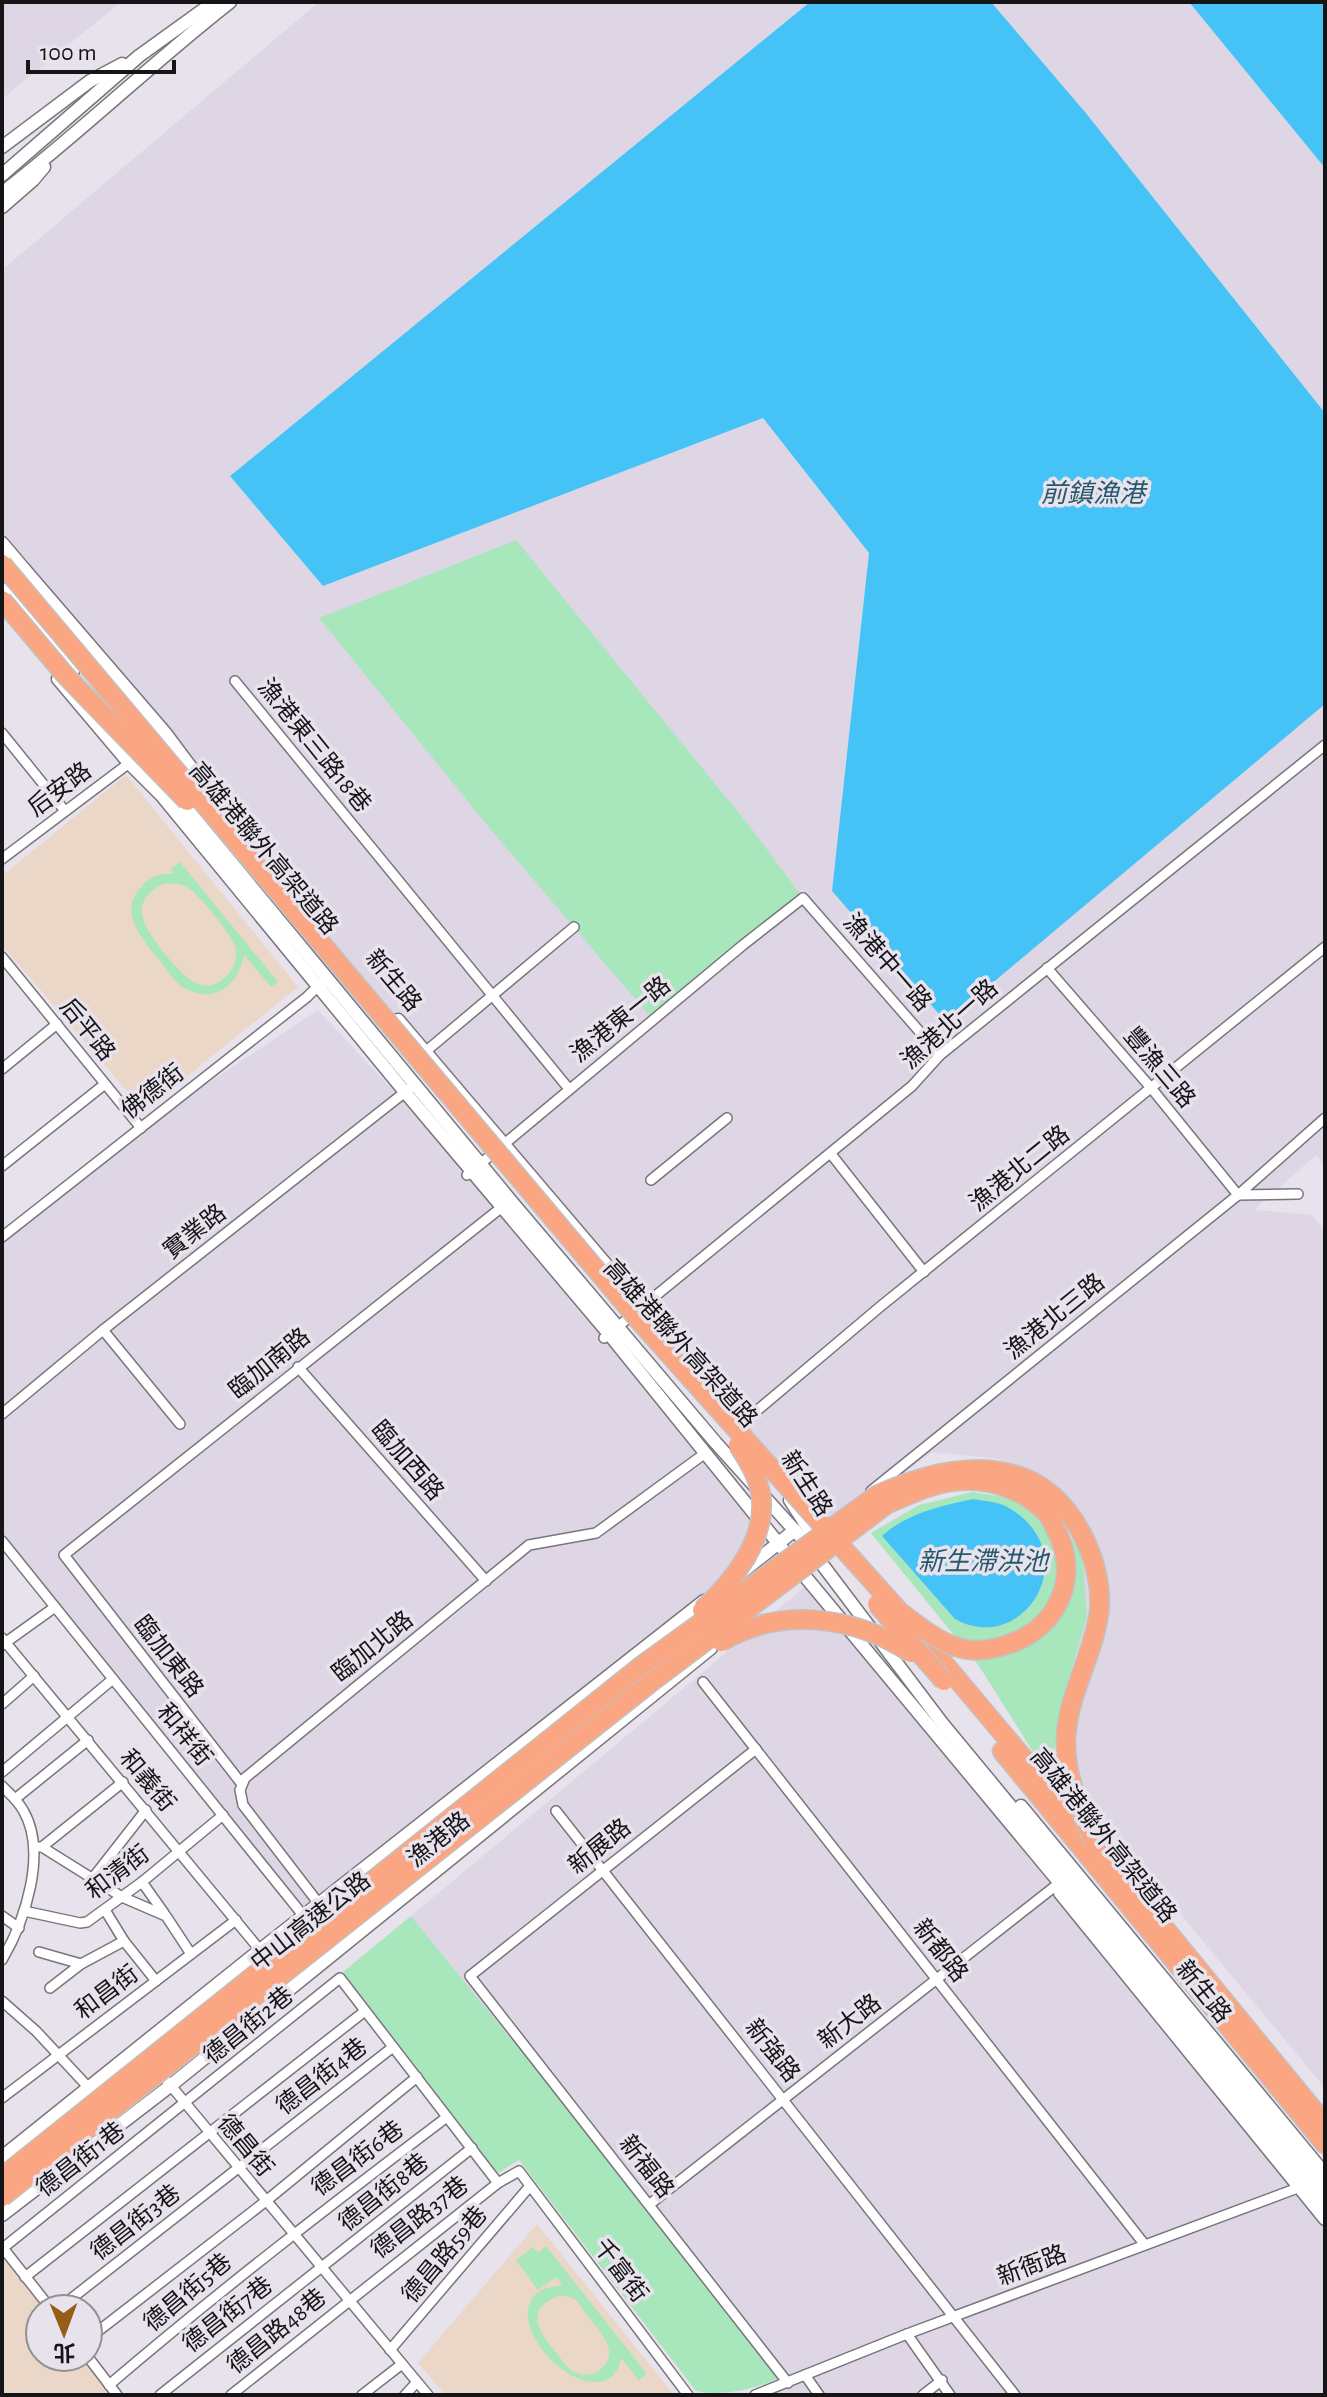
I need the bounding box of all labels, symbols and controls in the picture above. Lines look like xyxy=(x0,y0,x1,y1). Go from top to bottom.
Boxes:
scale bar xyxy=(28,24,174,74)
text: 100 m xyxy=(40,41,97,65)
water label: 前鎮漁港 xyxy=(1041,480,1149,507)
street label: 漁港東三路18巷 xyxy=(253,674,376,817)
street label: 后安路 xyxy=(23,757,96,821)
street label: 高雄港聯外高架道路 xyxy=(184,757,343,939)
street label: 漁港中一路 xyxy=(839,909,937,1016)
street label: 新生路 xyxy=(361,944,427,1016)
street label: 漁港東一路 xyxy=(566,971,675,1067)
street label: 漁港北一路 xyxy=(896,974,1003,1074)
street label: 后平路 xyxy=(55,993,121,1066)
street label: 豐漁三路 xyxy=(1119,1022,1201,1112)
street label: 佛德街 xyxy=(116,1059,189,1124)
street label: 漁港北二路 xyxy=(965,1120,1074,1216)
street label: 實業路 xyxy=(158,1199,231,1264)
street label: 高雄港聯外高架道路 xyxy=(599,1254,763,1432)
street label: 漁港北三路 xyxy=(1000,1268,1109,1364)
street label: 臨加南路 xyxy=(224,1323,315,1404)
street label: 臨加西路 xyxy=(366,1416,449,1505)
street label: 新生路 xyxy=(776,1446,837,1521)
water label: 新生滯洪池 xyxy=(918,1548,1051,1575)
street label: 臨加北路 xyxy=(327,1606,418,1687)
street label: 臨加東路 xyxy=(129,1611,209,1702)
street label: 和祥街 xyxy=(152,1698,218,1771)
street label: 高雄港聯外高架道路 xyxy=(1026,1743,1182,1927)
street label: 和義街 xyxy=(115,1744,181,1816)
street label: 漁港路 xyxy=(402,1806,475,1872)
street label: 新展路 xyxy=(563,1813,636,1879)
street label: 和清街 xyxy=(81,1840,154,1904)
street label: 中山高速公路 xyxy=(246,1867,375,1976)
street label: 新都路 xyxy=(908,1914,973,1987)
street label: 新生路 xyxy=(1171,1955,1237,2028)
street label: 和昌街 xyxy=(70,1960,143,2024)
street label: 德昌街2巷 xyxy=(199,1981,298,2069)
street label: 新大路 xyxy=(813,1989,886,2054)
street label: 新強路 xyxy=(740,2014,805,2087)
street label: 德昌街4巷 xyxy=(271,2033,372,2120)
street label: 德昌街 xyxy=(213,2109,279,2181)
street label: 德昌街6巷 xyxy=(307,2116,408,2201)
street label: 德昌街1巷 xyxy=(31,2117,129,2202)
street label: 新福路 xyxy=(614,2130,679,2203)
street label: 德昌街8巷 xyxy=(333,2148,433,2236)
street label: 德昌路37巷 xyxy=(366,2171,473,2263)
street label: 德昌街3巷 xyxy=(86,2179,185,2265)
street label: 德昌路59巷 xyxy=(397,2201,492,2308)
street label: 千富街 xyxy=(589,2234,653,2307)
street label: 新衙路 xyxy=(993,2240,1070,2290)
street label: 德昌街5巷 xyxy=(138,2248,236,2336)
street label: 德昌街7巷 xyxy=(178,2271,277,2357)
street label: 德昌路48巷 xyxy=(222,2284,331,2379)
north arrow xyxy=(24,2293,104,2373)
text: 北 xyxy=(53,2341,76,2364)

